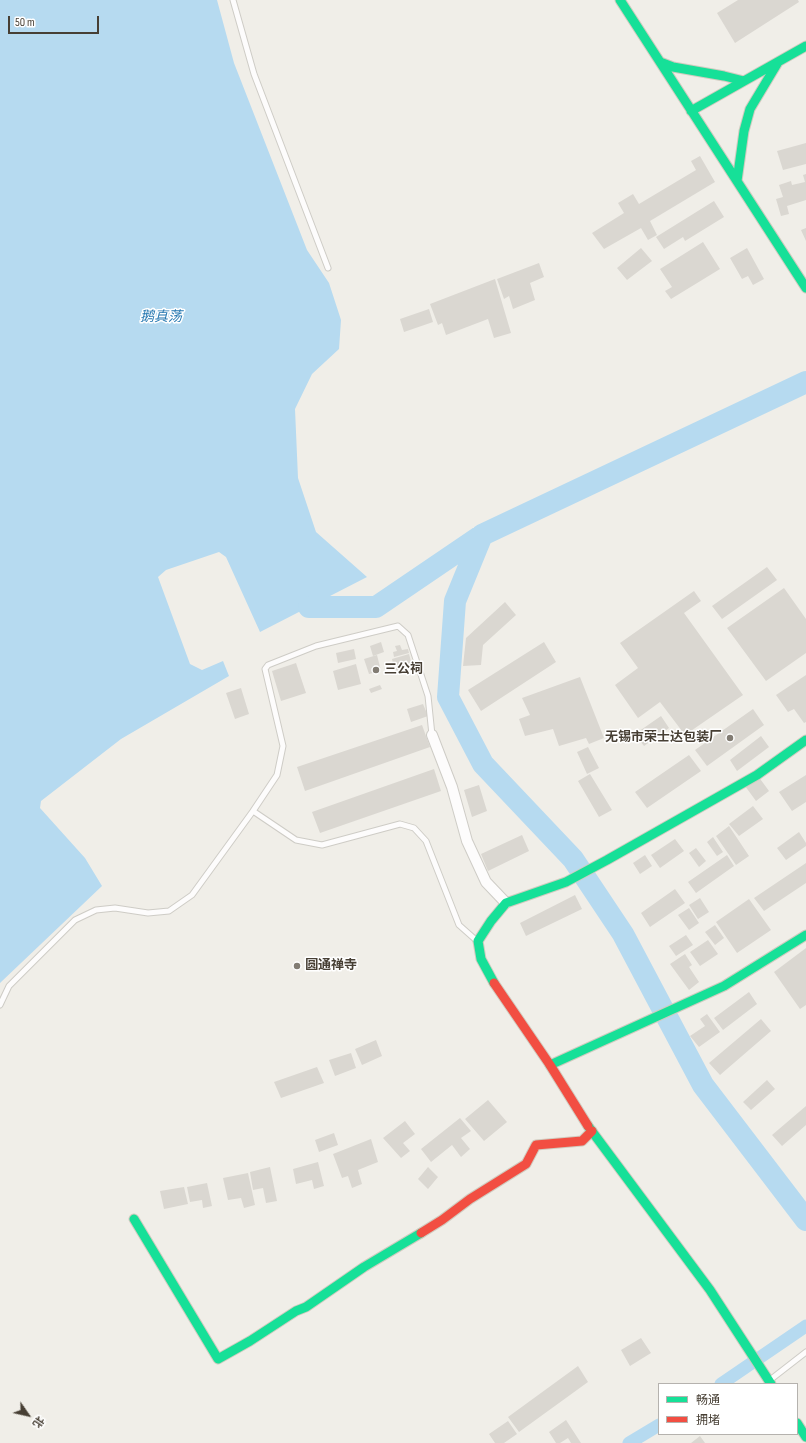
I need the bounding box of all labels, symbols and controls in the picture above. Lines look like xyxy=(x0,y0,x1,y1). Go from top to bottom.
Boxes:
scale bar xyxy=(10,8,101,34)
text: 50 m xyxy=(15,15,35,30)
water label: 鹅真荡 xyxy=(140,309,182,325)
place label: 三公祠 xyxy=(384,662,423,678)
marker: 三公祠 xyxy=(371,665,381,675)
place label: 无锡市荣士达包装厂 xyxy=(605,730,722,746)
marker: 无锡市荣士达包装厂 xyxy=(725,733,735,743)
place label: 圆通禅寺 xyxy=(305,958,357,974)
marker: 圆通禅寺 xyxy=(292,961,302,971)
legend xyxy=(658,1383,798,1435)
text: 畅通 xyxy=(696,1393,720,1408)
north arrow xyxy=(8,1395,48,1435)
text: 拥堵 xyxy=(696,1413,720,1428)
text: 北 xyxy=(30,1414,47,1430)

